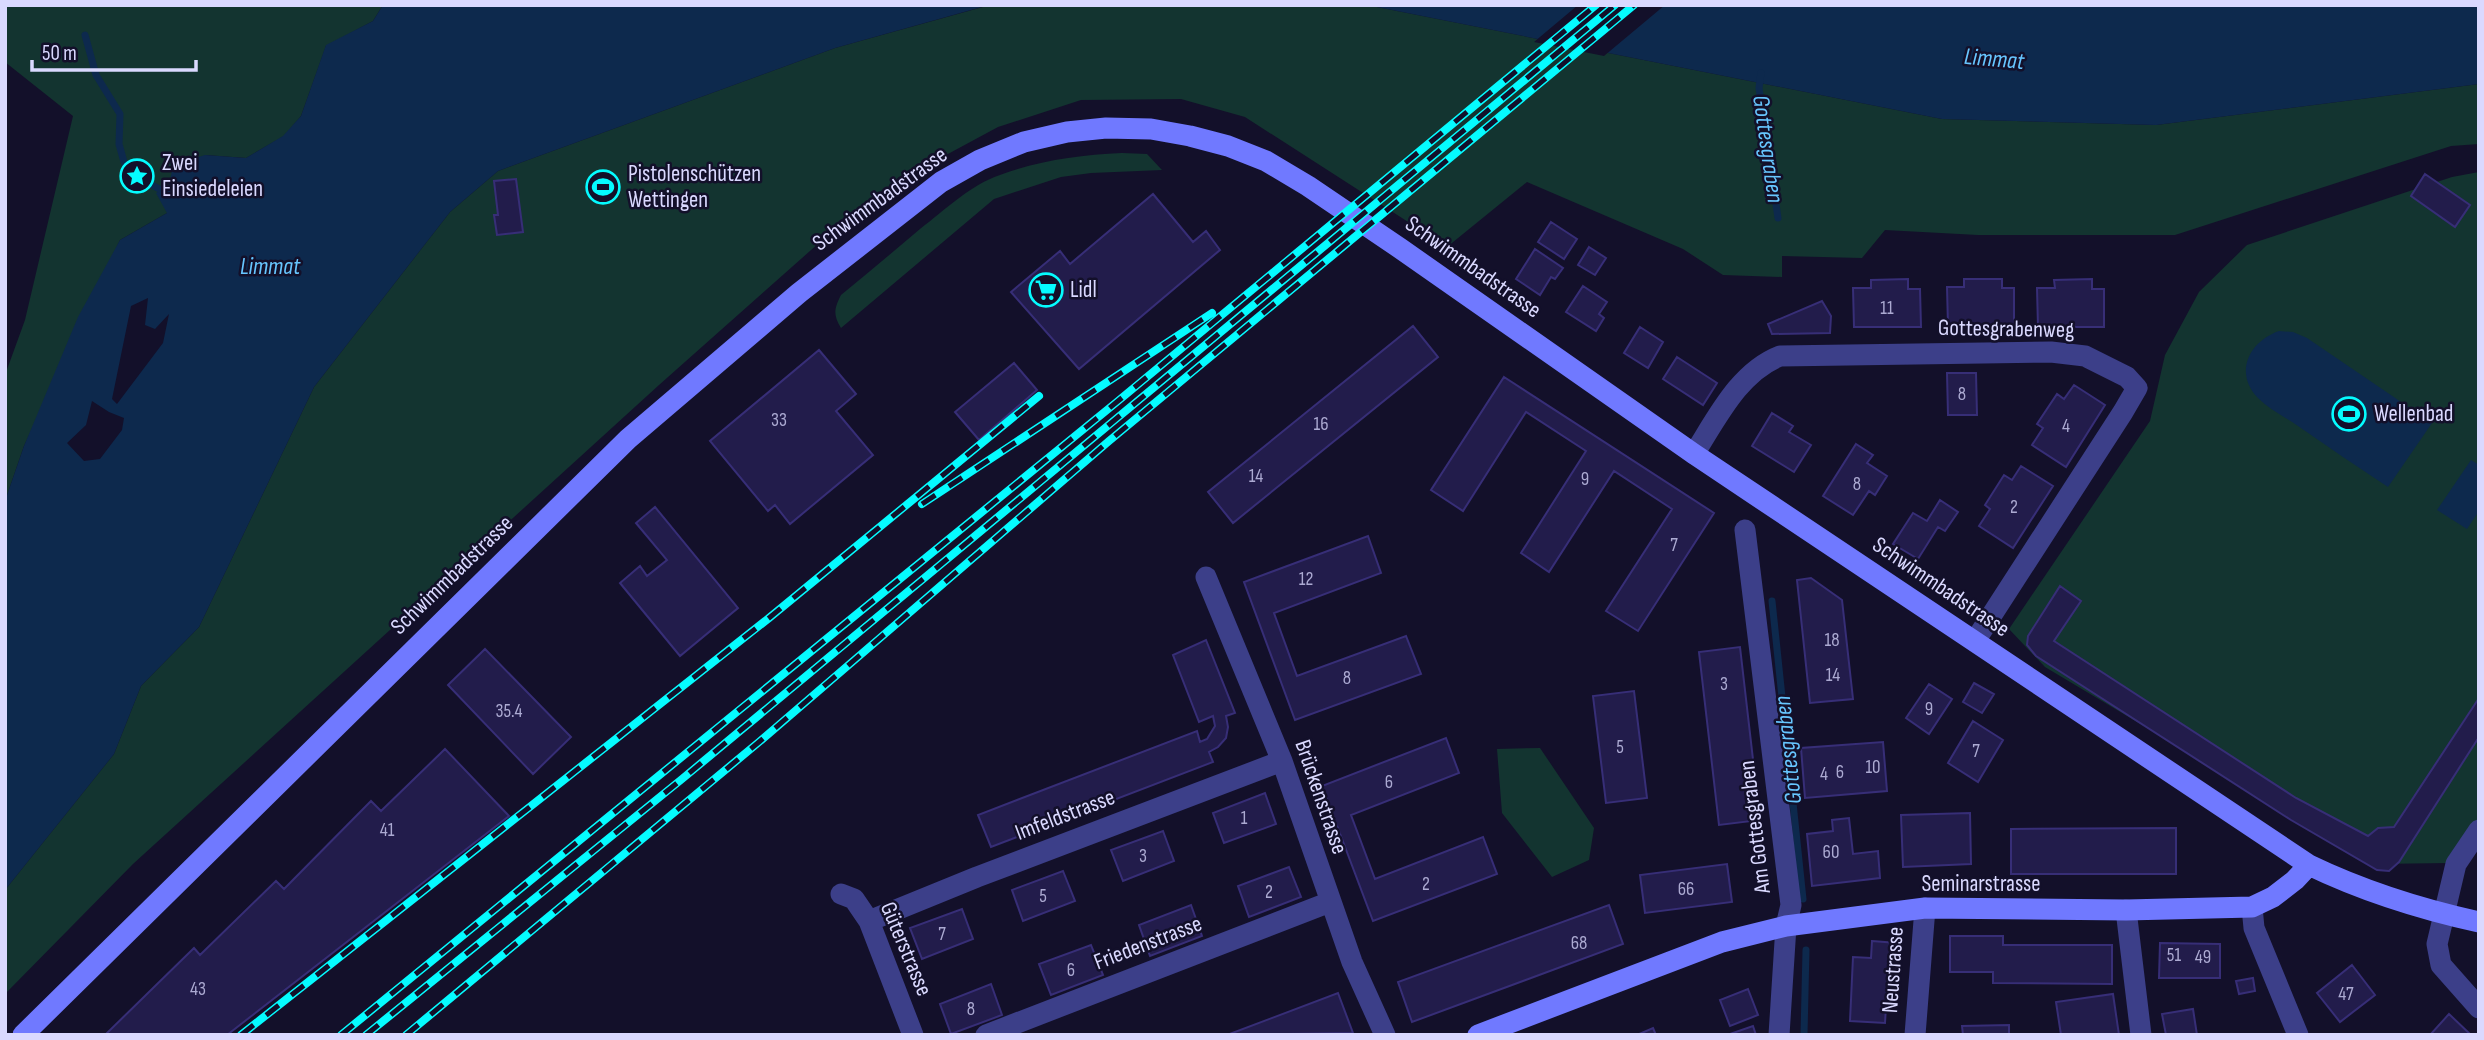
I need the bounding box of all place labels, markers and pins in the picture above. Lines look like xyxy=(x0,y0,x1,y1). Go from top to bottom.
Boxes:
place label: Zwei Einsiedeleien xyxy=(162,149,263,203)
place icon: Zwei Einsiedeleien xyxy=(118,157,156,195)
place label: Pistolenschützen Wettingen xyxy=(628,160,761,214)
sports icon: Pistolenschützen Wettingen xyxy=(584,168,622,206)
supermarket icon: Lidl xyxy=(1027,271,1065,309)
place label: Lidl xyxy=(1070,276,1097,304)
sports icon: Wellenbad xyxy=(2330,395,2368,433)
place label: Wellenbad xyxy=(2374,400,2453,428)

